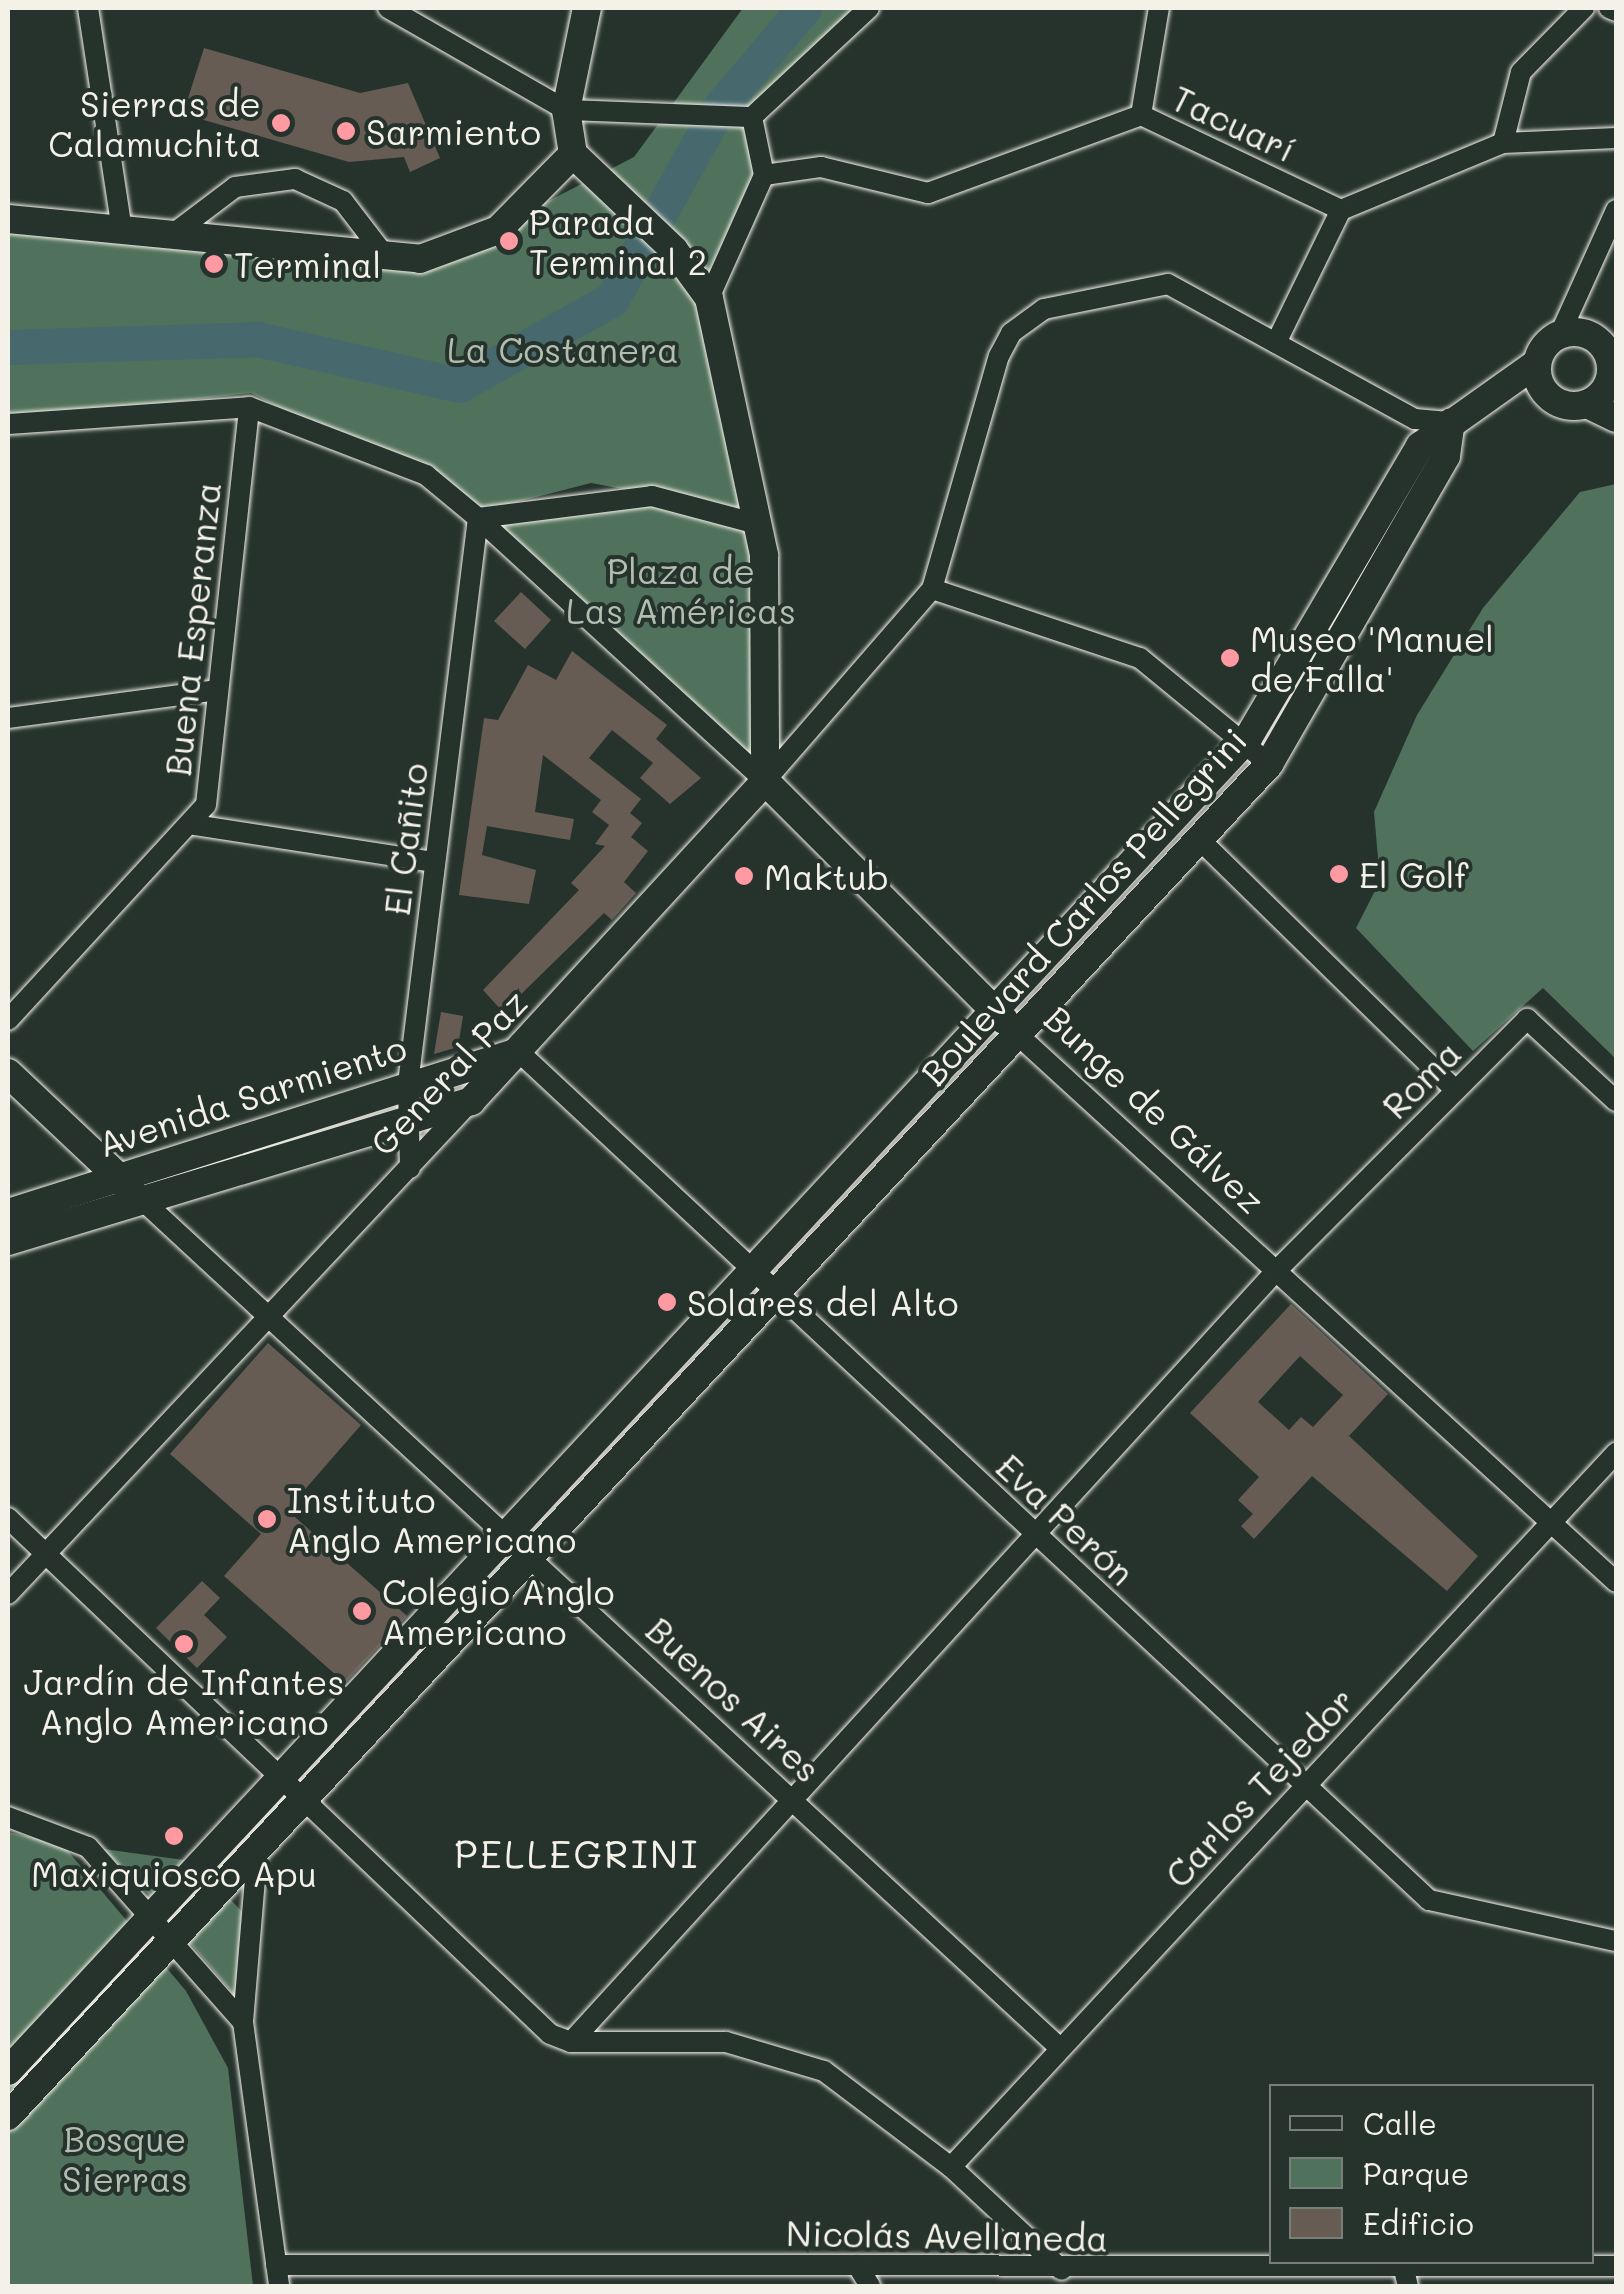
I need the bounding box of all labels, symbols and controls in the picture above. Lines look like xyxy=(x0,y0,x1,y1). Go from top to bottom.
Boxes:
street label: Tacuarí xyxy=(1166,76,1302,170)
place label: Sierras de Calamuchita xyxy=(48,82,261,164)
place label: Sarmiento xyxy=(366,110,541,152)
marker: Sierras de Calamuchita xyxy=(270,112,292,134)
marker: Sarmiento xyxy=(335,120,357,142)
place label: Parada Terminal 2 xyxy=(529,200,707,282)
marker: Parada Terminal 2 xyxy=(498,230,520,252)
place label: Terminal xyxy=(234,243,381,285)
marker: Terminal xyxy=(203,253,225,275)
park label: La Costanera xyxy=(447,328,679,370)
street label: Buena Esperanza xyxy=(156,480,228,778)
park label: Plaza de Las Américas xyxy=(566,549,796,631)
place label: Museo 'Manuel de Falla' xyxy=(1250,617,1494,699)
marker: Museo 'Manuel de Falla' xyxy=(1219,647,1241,669)
street label: Boulevard Carlos Pellegrini xyxy=(911,719,1255,1093)
street label: El Cañito xyxy=(375,760,435,918)
place label: El Golf xyxy=(1359,853,1468,895)
place label: Maktub xyxy=(764,855,889,897)
marker: El Golf xyxy=(1328,863,1350,885)
marker: Maktub xyxy=(733,865,755,887)
street label: General Paz xyxy=(361,981,535,1163)
street label: Bunge de Gálvez xyxy=(1037,997,1273,1221)
street label: Avenida Sarmiento xyxy=(93,1025,411,1165)
street label: Roma xyxy=(1373,1031,1469,1127)
place label: Solares del Alto xyxy=(687,1281,958,1323)
marker: Solares del Alto xyxy=(656,1291,678,1313)
street label: Eva Perón xyxy=(989,1445,1143,1593)
place label: Instituto Anglo Americano xyxy=(287,1478,576,1560)
marker: Instituto Anglo Americano xyxy=(256,1508,278,1530)
place label: Colegio Anglo Americano xyxy=(382,1570,615,1652)
marker: Colegio Anglo Americano xyxy=(351,1600,373,1622)
street label: Buenos Aires xyxy=(638,1608,830,1790)
marker: Jardín de Infantes Anglo Americano xyxy=(173,1633,195,1655)
place label: Jardín de Infantes Anglo Americano xyxy=(23,1660,345,1742)
street label: Carlos Tejedor xyxy=(1156,1679,1362,1895)
marker: Maxiquiosco Apu xyxy=(163,1825,185,1847)
district label: PELLEGRINI xyxy=(454,1831,700,1877)
place label: Maxiquiosco Apu xyxy=(31,1852,317,1894)
legend xyxy=(1269,2084,1594,2264)
text: Calle xyxy=(1363,2103,1437,2143)
park label: Bosque Sierras xyxy=(62,2117,188,2199)
text: Parque xyxy=(1363,2153,1469,2193)
text: Edificio xyxy=(1363,2203,1474,2243)
street label: Nicolás Avellaneda xyxy=(786,2211,1108,2259)

